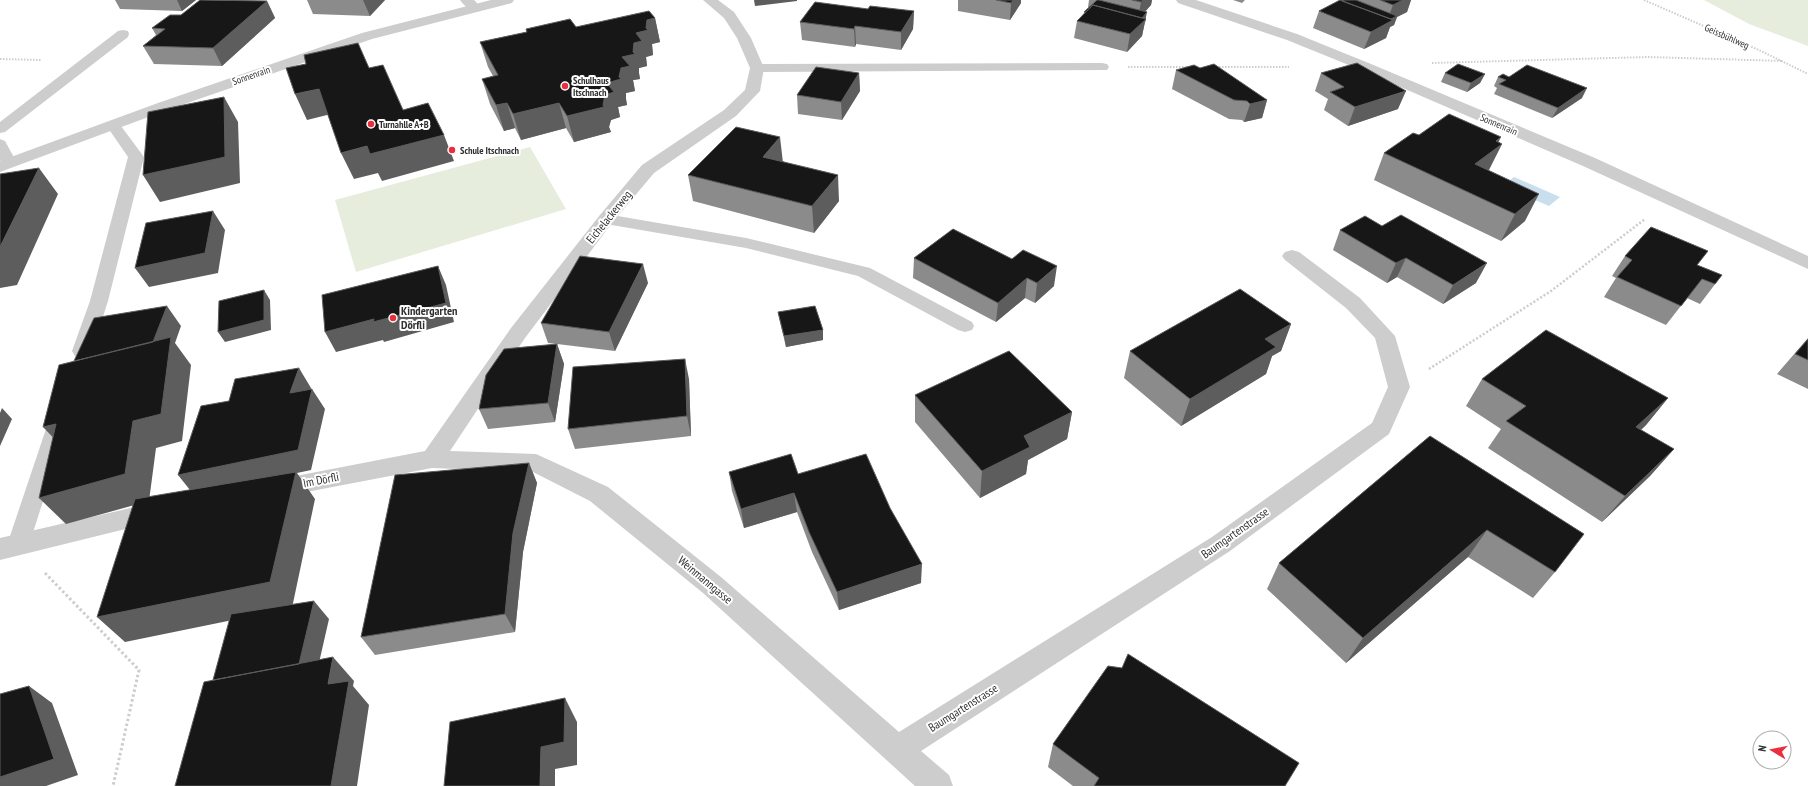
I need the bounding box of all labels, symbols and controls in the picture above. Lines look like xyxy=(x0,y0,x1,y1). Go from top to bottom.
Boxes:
street label: Geissbühlweg xyxy=(1702,21,1751,52)
street label: Sonnenrain xyxy=(231,63,272,88)
place label: Schulhaus Itschnach xyxy=(573,74,609,99)
marker: Schulhaus Itschnach xyxy=(560,81,570,91)
street label: Sonnenrain xyxy=(1478,111,1519,138)
place label: Turnahlle A+B xyxy=(379,118,429,131)
marker: Turnahlle A+B xyxy=(366,119,376,129)
place label: Schule Itschnach xyxy=(460,144,519,157)
marker: Schule Itschnach xyxy=(447,145,457,155)
street label: Eichelackerweg xyxy=(583,187,635,246)
place label: Kindergarten Dörfli xyxy=(401,303,457,332)
marker: Kindergarten Dörfli xyxy=(388,313,398,323)
street label: Im Dörfli xyxy=(302,469,340,490)
street label: Baumgartenstrasse xyxy=(1198,504,1271,561)
street label: Weinmanngasse xyxy=(675,552,736,607)
street label: Baumgartenstrasse xyxy=(925,680,1000,735)
north arrow xyxy=(1752,730,1792,770)
text: N xyxy=(1755,744,1770,752)

